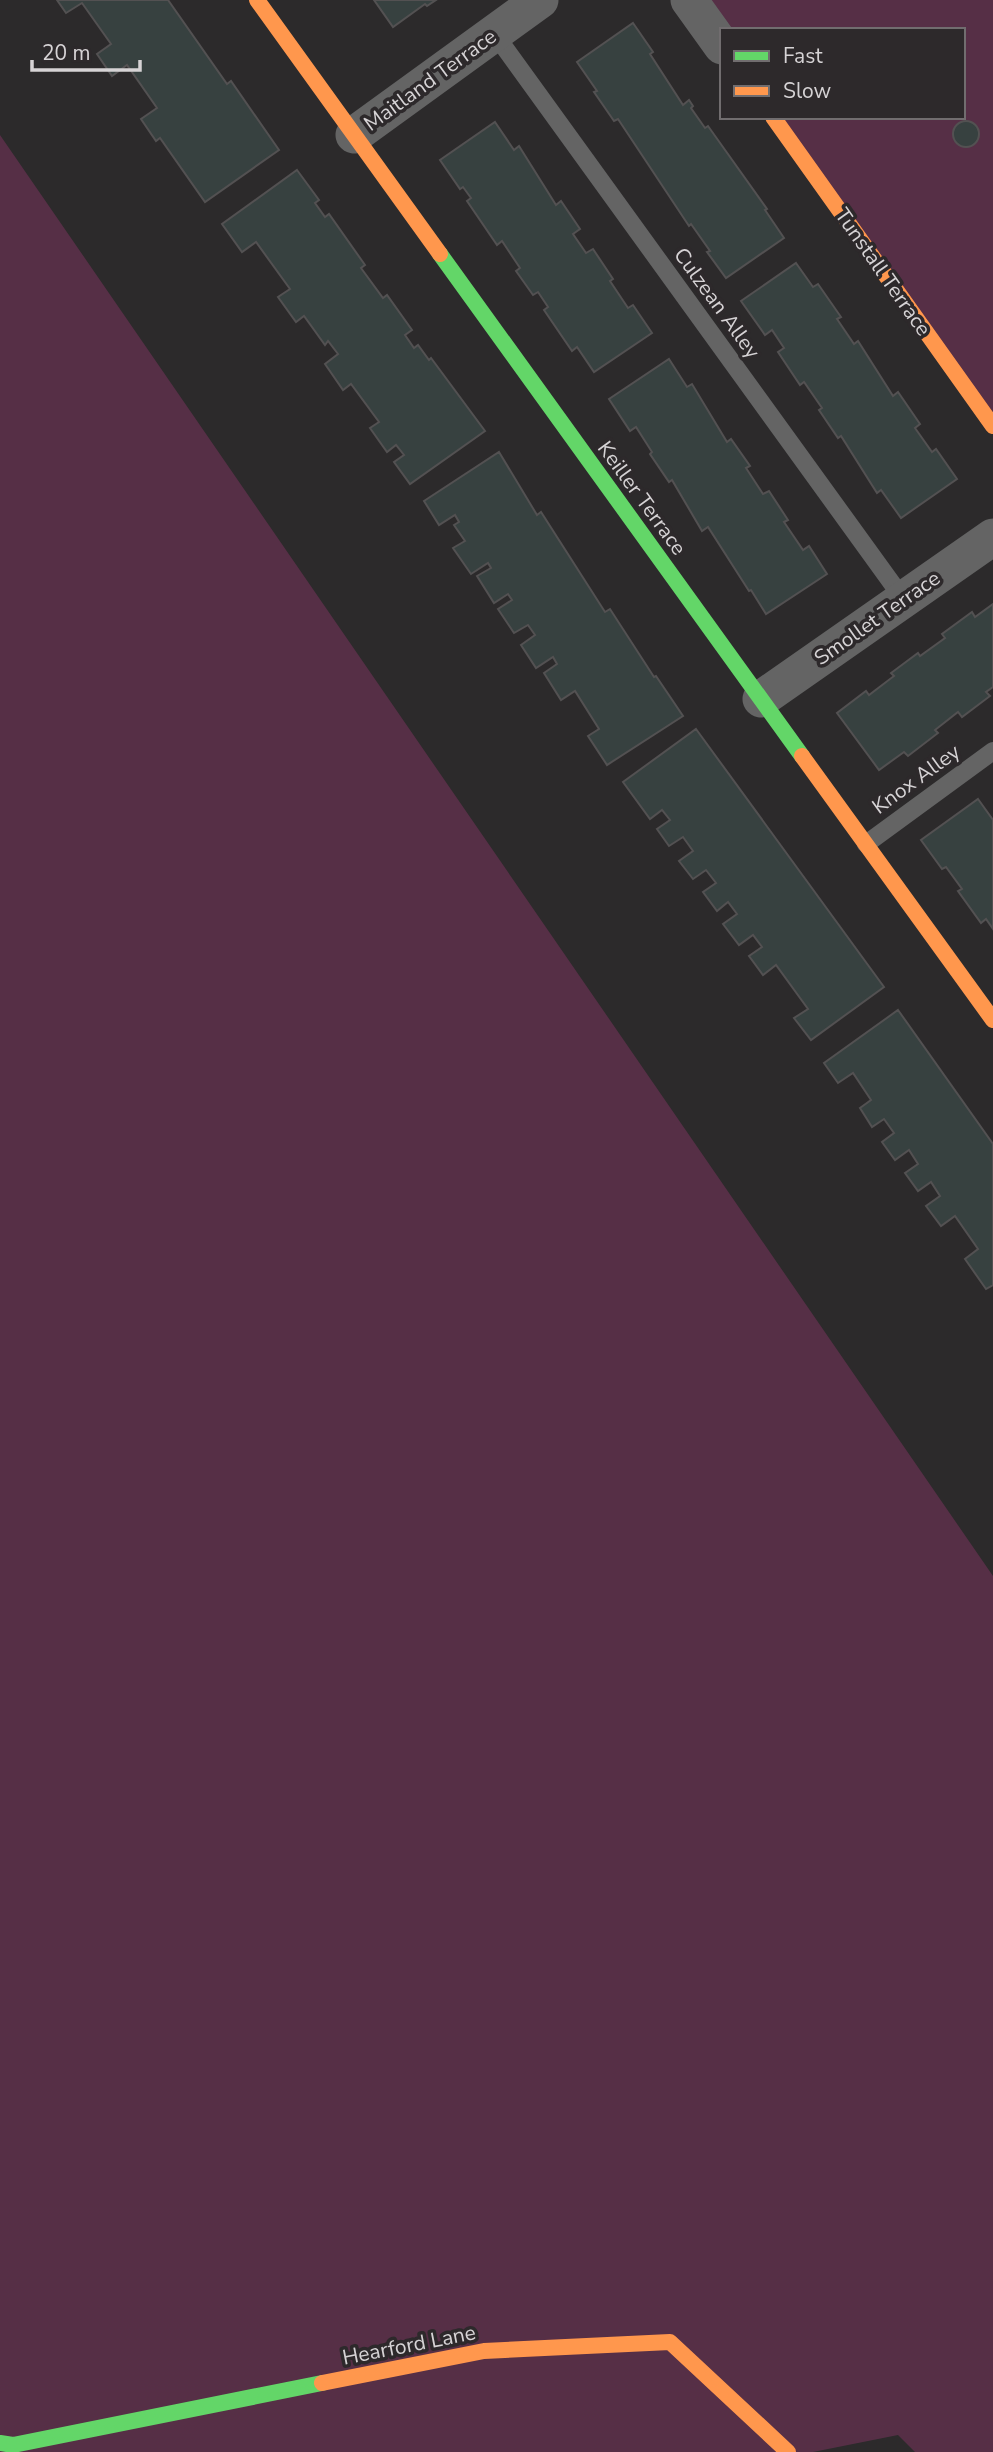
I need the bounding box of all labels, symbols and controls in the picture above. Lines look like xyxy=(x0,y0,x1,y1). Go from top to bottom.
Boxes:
street label: Maitland Terrace xyxy=(358,22,502,138)
scale bar xyxy=(32,28,140,72)
legend xyxy=(720,28,965,119)
text: 20 m xyxy=(42,39,91,67)
text: Fast xyxy=(783,42,823,70)
text: Slow xyxy=(783,77,832,105)
street label: Tunstall Terrace xyxy=(828,202,938,342)
street label: Culzean Alley xyxy=(667,242,767,364)
street label: Keiller Terrace xyxy=(591,435,693,561)
street label: Smollet Terrace xyxy=(808,564,946,672)
street label: Knox Alley xyxy=(866,737,966,820)
street label: Hearford Lane xyxy=(340,2318,478,2372)

